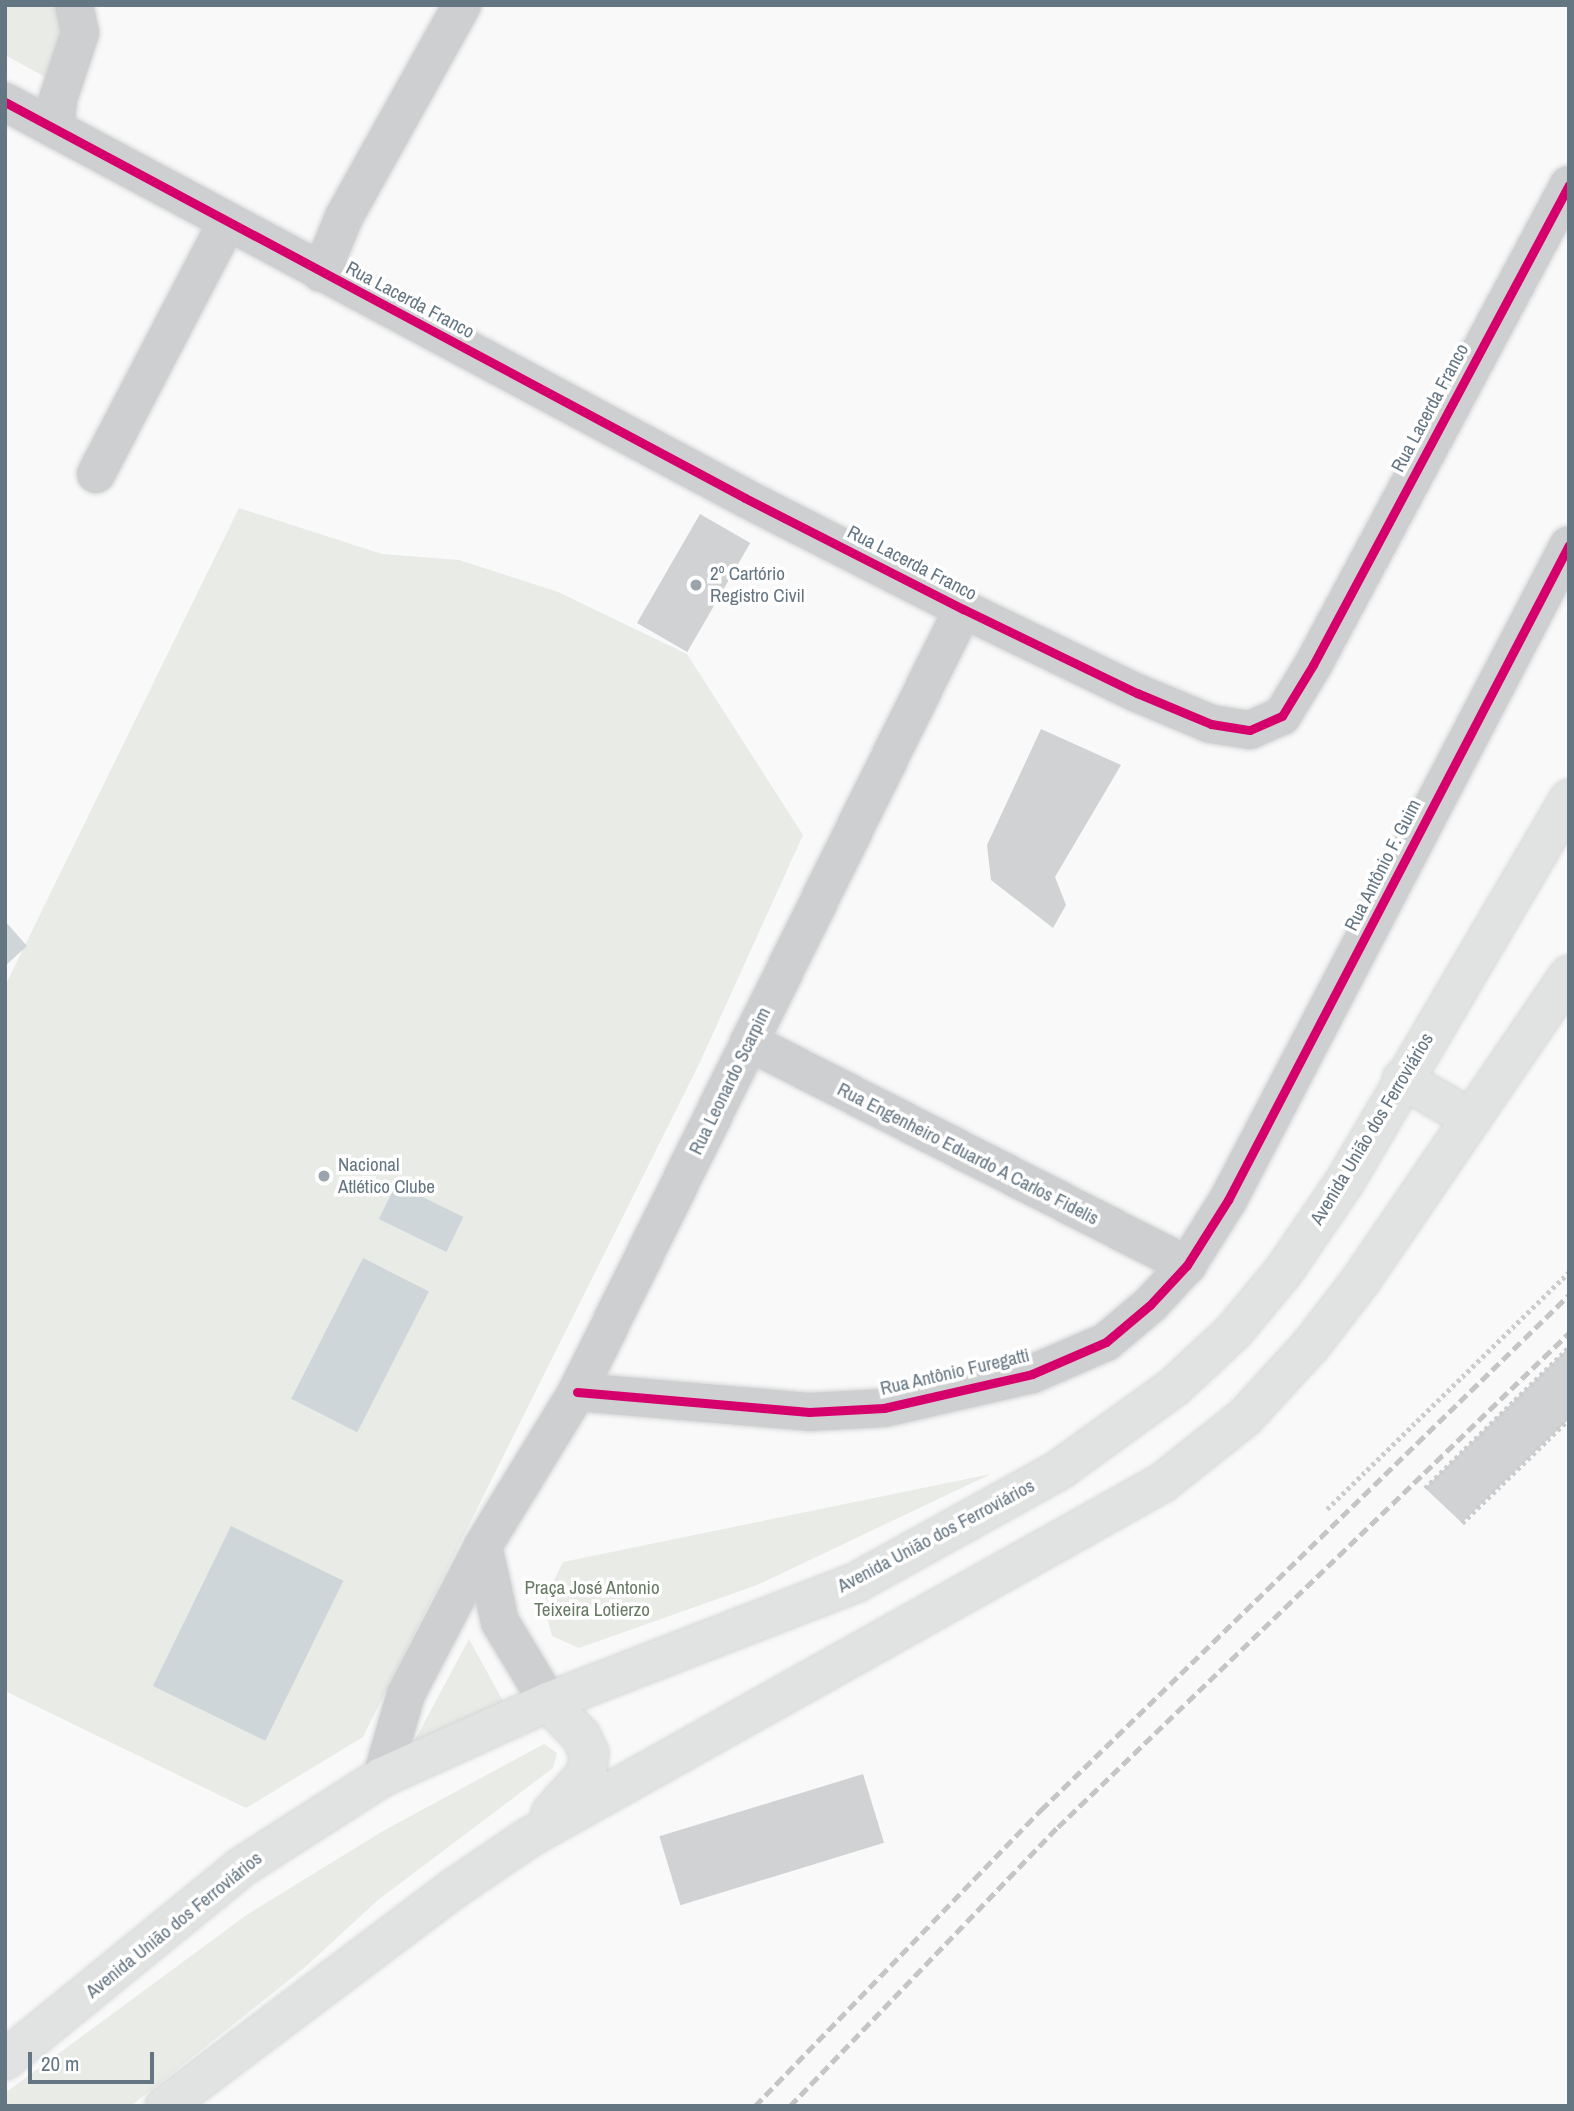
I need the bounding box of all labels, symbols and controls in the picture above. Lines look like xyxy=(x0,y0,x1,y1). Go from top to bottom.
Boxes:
street label: Rua Lacerda Franco xyxy=(342,257,478,343)
street label: Rua Lacerda Franco xyxy=(1387,340,1473,476)
street label: Rua Lacerda Franco xyxy=(844,521,980,605)
place label: 2º Cartório Registro Civil xyxy=(710,563,804,607)
marker: 2º Cartório Registro Civil xyxy=(688,577,704,593)
street label: Rua Antônio F. Guim xyxy=(1340,795,1426,935)
street label: Rua Leonardo Scarpim xyxy=(684,1004,776,1158)
street label: Avenida União dos Ferroviários xyxy=(1306,1029,1438,1229)
street label: Rua Engenheiro Eduardo A Carlos Fidelis xyxy=(833,1078,1103,1230)
place label: Nacional Atlético Clube xyxy=(338,1154,435,1198)
marker: Nacional Atlético Clube xyxy=(316,1168,332,1184)
street label: Rua Antônio Furegatti xyxy=(878,1344,1032,1400)
street label: Avenida União dos Ferroviários xyxy=(834,1474,1038,1598)
park label: Praça José Antonio Teixeira Lotierzo xyxy=(524,1577,660,1621)
street label: Avenida União dos Ferroviários xyxy=(81,1847,267,2003)
scale bar xyxy=(32,2038,158,2082)
text: 20 m xyxy=(41,2049,79,2078)

